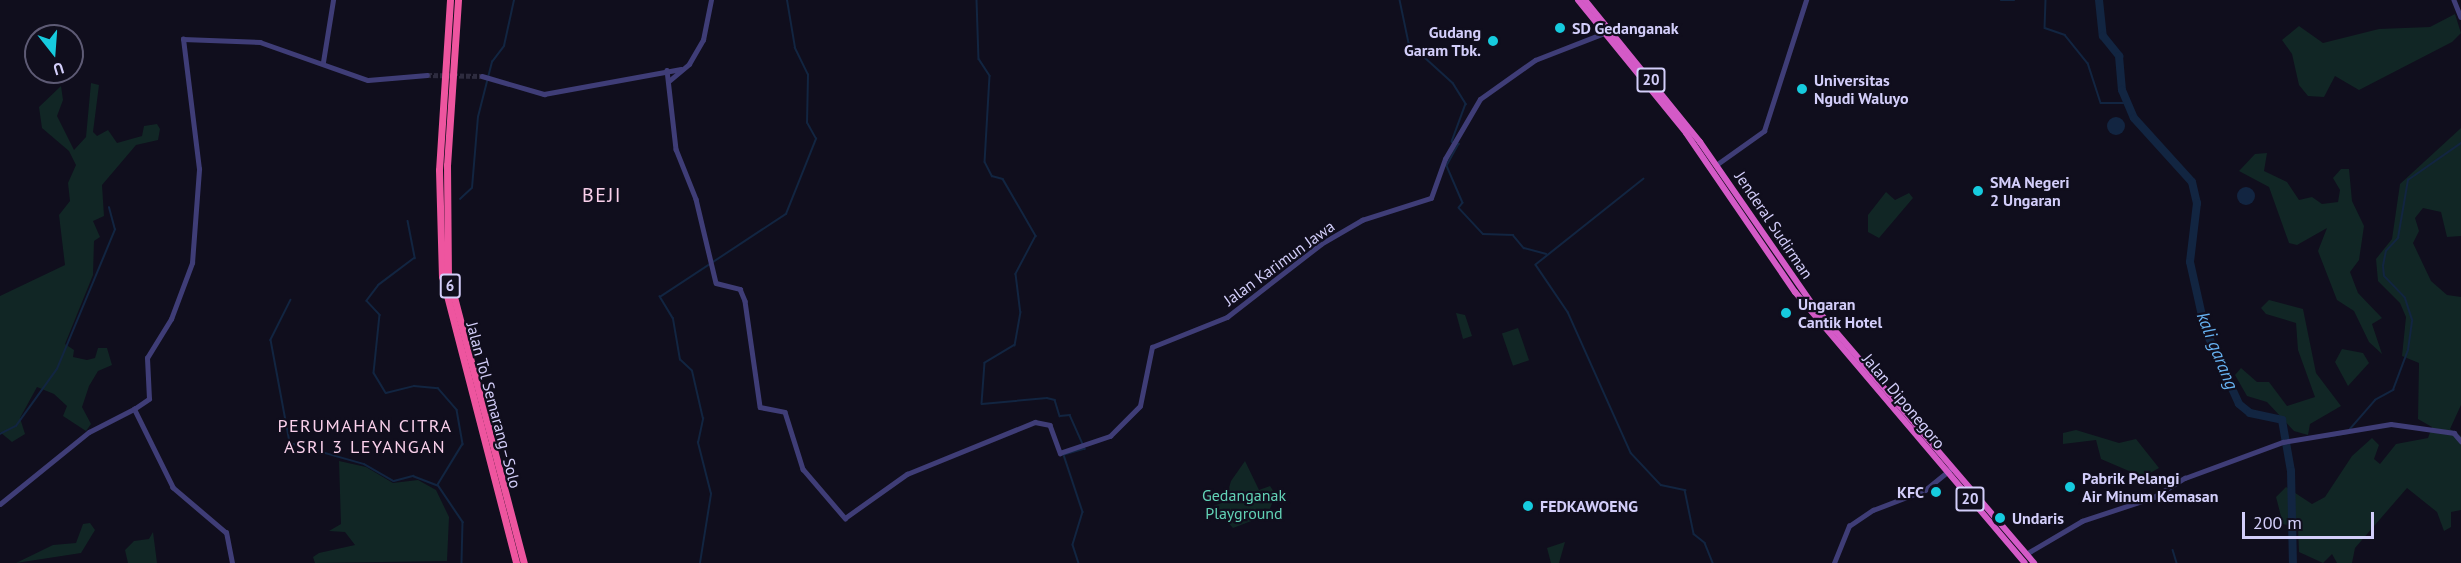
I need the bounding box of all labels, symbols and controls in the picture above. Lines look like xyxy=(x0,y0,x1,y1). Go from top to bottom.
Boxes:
place label: SD Gedanganak xyxy=(1572,18,1679,38)
marker: SD Gedanganak xyxy=(1553,21,1567,35)
place label: Gudang Garam Tbk. xyxy=(1403,22,1481,60)
north arrow xyxy=(24,24,84,84)
marker: Gudang Garam Tbk. xyxy=(1486,34,1500,48)
text: U xyxy=(51,58,66,80)
road number: 20 xyxy=(1636,68,1666,92)
place label: Universitas Ngudi Waluyo xyxy=(1814,70,1909,108)
marker: Universitas Ngudi Waluyo xyxy=(1795,82,1809,96)
street label: Jenderal Sudirman xyxy=(1731,168,1817,282)
place label: SMA Negeri 2 Ungaran xyxy=(1990,172,2070,210)
district label: BEJI xyxy=(582,183,622,207)
marker: SMA Negeri 2 Ungaran xyxy=(1971,184,1985,198)
street label: Jalan Karimun Jawa xyxy=(1220,216,1338,310)
road number: 6 xyxy=(440,274,460,298)
place label: Ungaran Cantik Hotel xyxy=(1798,294,1883,332)
marker: Ungaran Cantik Hotel xyxy=(1779,306,1793,320)
water label: kali garang xyxy=(2192,309,2242,393)
street label: Jalan Tol Semarang–Solo xyxy=(463,320,525,490)
street label: Jalan Diponegoro xyxy=(1859,350,1949,452)
district label: PERUMAHAN CITRA ASRI 3 LEYANGAN xyxy=(277,416,453,458)
place label: Pabrik Pelangi Air Minum Kemasan xyxy=(2082,468,2219,506)
marker: Pabrik Pelangi Air Minum Kemasan xyxy=(2063,480,2077,494)
place label: KFC xyxy=(1897,482,1924,502)
park label: Gedanganak Playground xyxy=(1202,485,1286,523)
marker: KFC xyxy=(1929,485,1943,499)
road number: 20 xyxy=(1955,487,1985,511)
place label: FEDKAWOENG xyxy=(1540,496,1638,516)
marker: FEDKAWOENG xyxy=(1521,499,1535,513)
scale bar xyxy=(2245,500,2377,538)
place label: Undaris xyxy=(2012,508,2064,528)
marker: Undaris xyxy=(1993,511,2007,525)
text: 200 m xyxy=(2253,511,2302,534)

